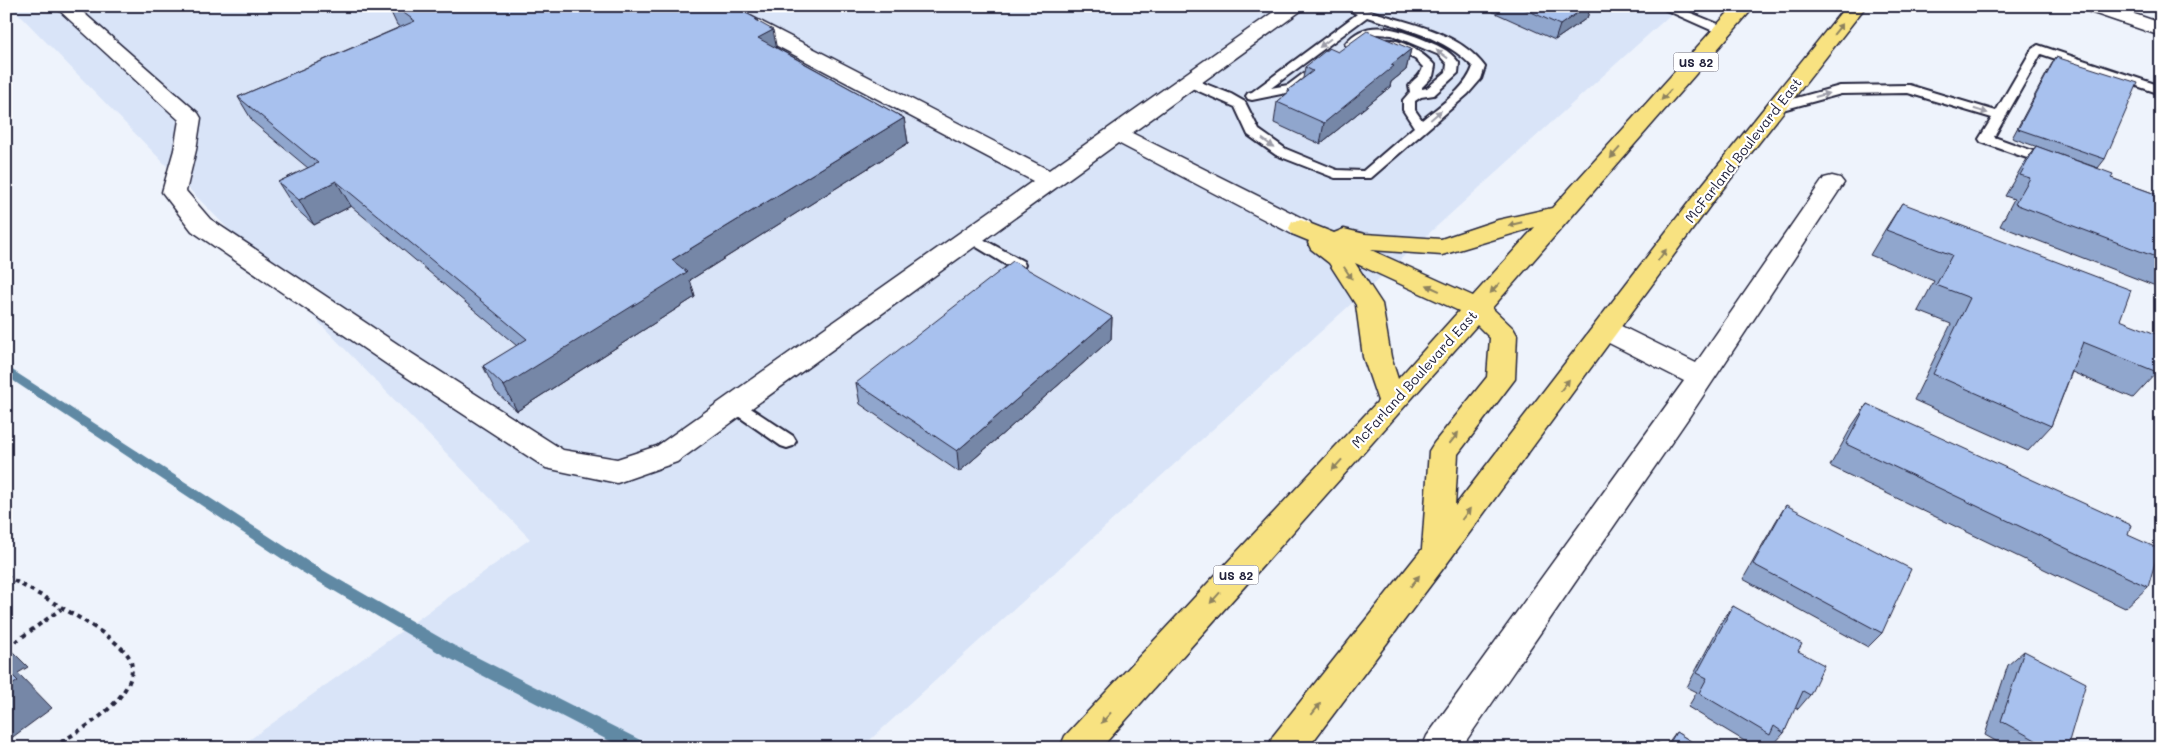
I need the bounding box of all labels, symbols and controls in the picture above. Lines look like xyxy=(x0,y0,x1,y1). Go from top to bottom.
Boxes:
one-way arrow xyxy=(1833,22,1844,35)
one-way arrow xyxy=(1318,38,1332,48)
one-way arrow xyxy=(1435,49,1449,59)
road number: US 82 xyxy=(1674,52,1718,72)
street label: McFarland Boulevard East xyxy=(1680,73,1806,227)
one-way arrow xyxy=(1661,89,1672,102)
one-way arrow xyxy=(1814,91,1830,99)
one-way arrow xyxy=(1973,107,1988,115)
one-way arrow xyxy=(1429,109,1442,120)
one-way arrow xyxy=(1261,138,1275,148)
one-way arrow xyxy=(1609,147,1621,159)
one-way arrow xyxy=(1508,220,1523,228)
one-way arrow xyxy=(1657,248,1667,262)
one-way arrow xyxy=(1344,267,1353,280)
one-way arrow xyxy=(1489,282,1501,294)
one-way arrow xyxy=(1426,284,1440,292)
street label: McFarland Boulevard East xyxy=(1347,306,1481,452)
one-way arrow xyxy=(1559,379,1570,392)
one-way arrow xyxy=(1449,432,1460,445)
one-way arrow xyxy=(1331,458,1343,470)
one-way arrow xyxy=(1461,508,1472,521)
road number: US 82 xyxy=(1214,566,1258,584)
one-way arrow xyxy=(1410,575,1421,588)
one-way arrow xyxy=(1209,591,1221,603)
one-way arrow xyxy=(1310,703,1321,716)
one-way arrow xyxy=(1100,711,1112,723)

